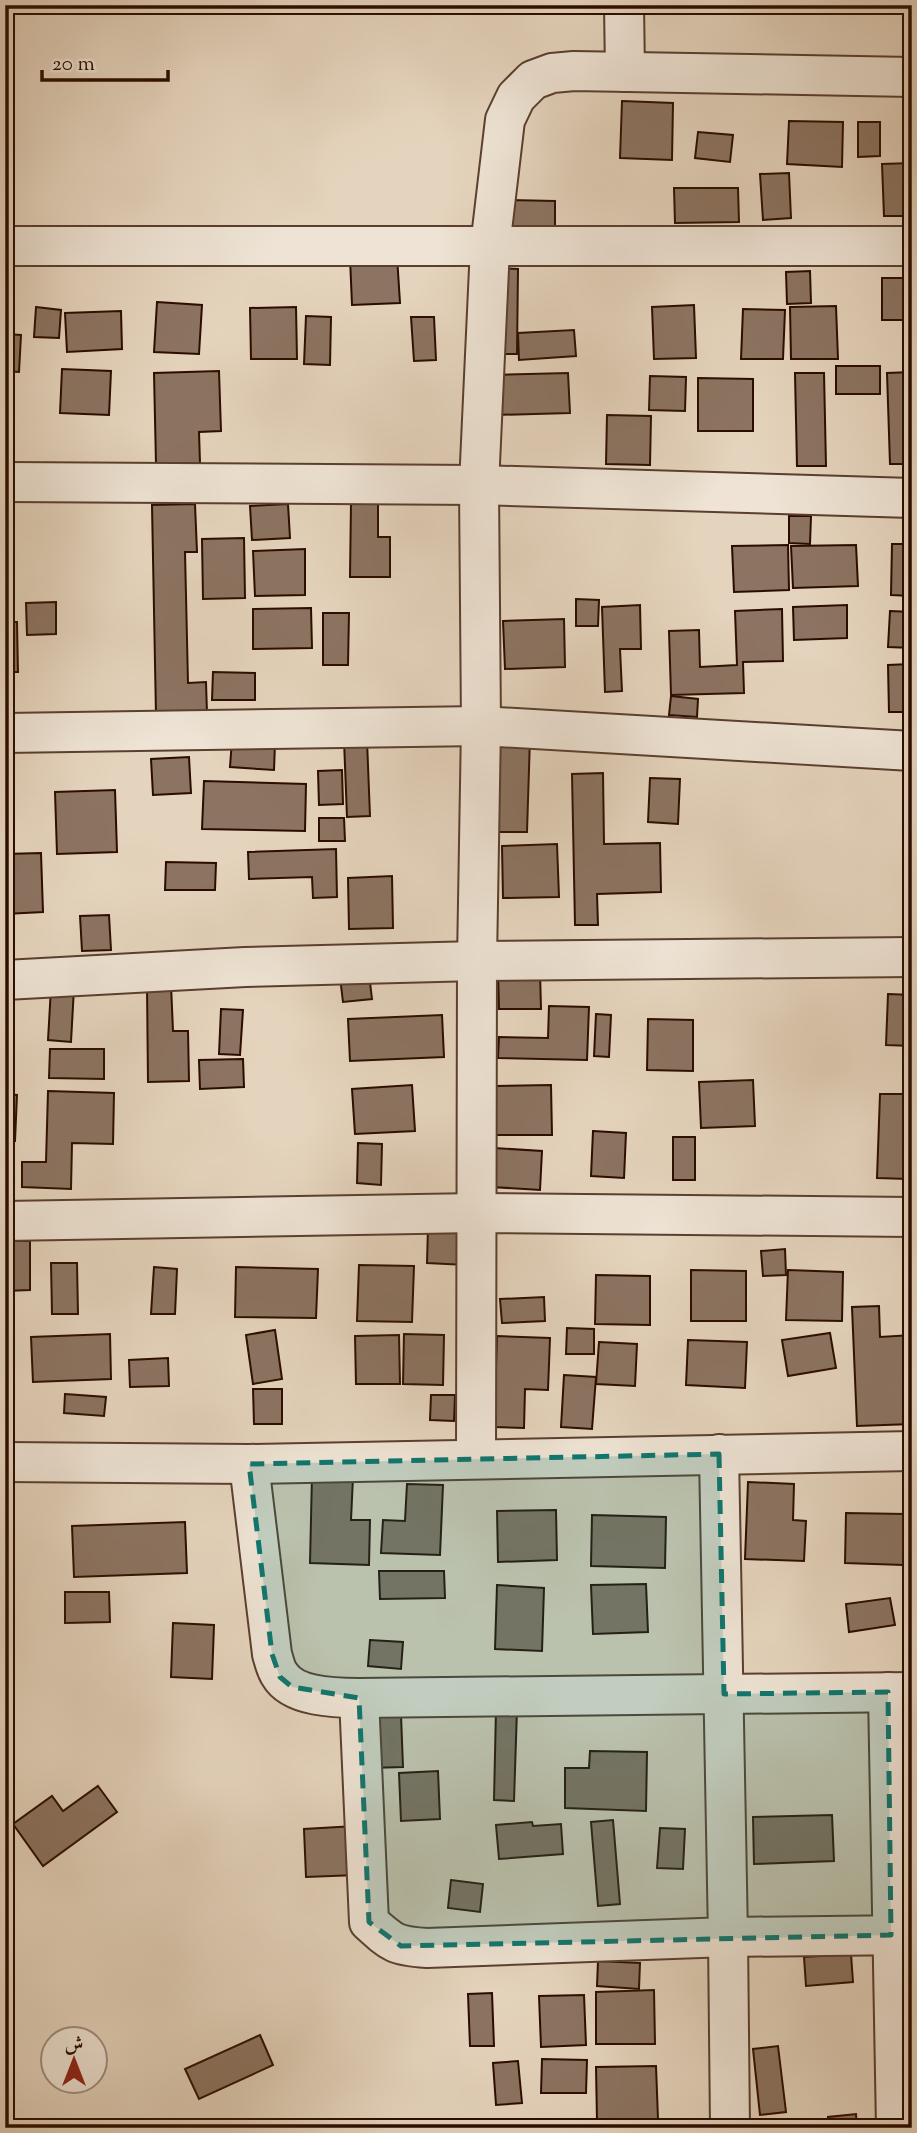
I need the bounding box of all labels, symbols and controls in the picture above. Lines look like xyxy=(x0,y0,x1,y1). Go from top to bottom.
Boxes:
scale bar xyxy=(42,38,168,82)
text: 20 m xyxy=(52,50,95,80)
north arrow xyxy=(38,2024,108,2094)
text: ش xyxy=(65,2032,83,2059)

